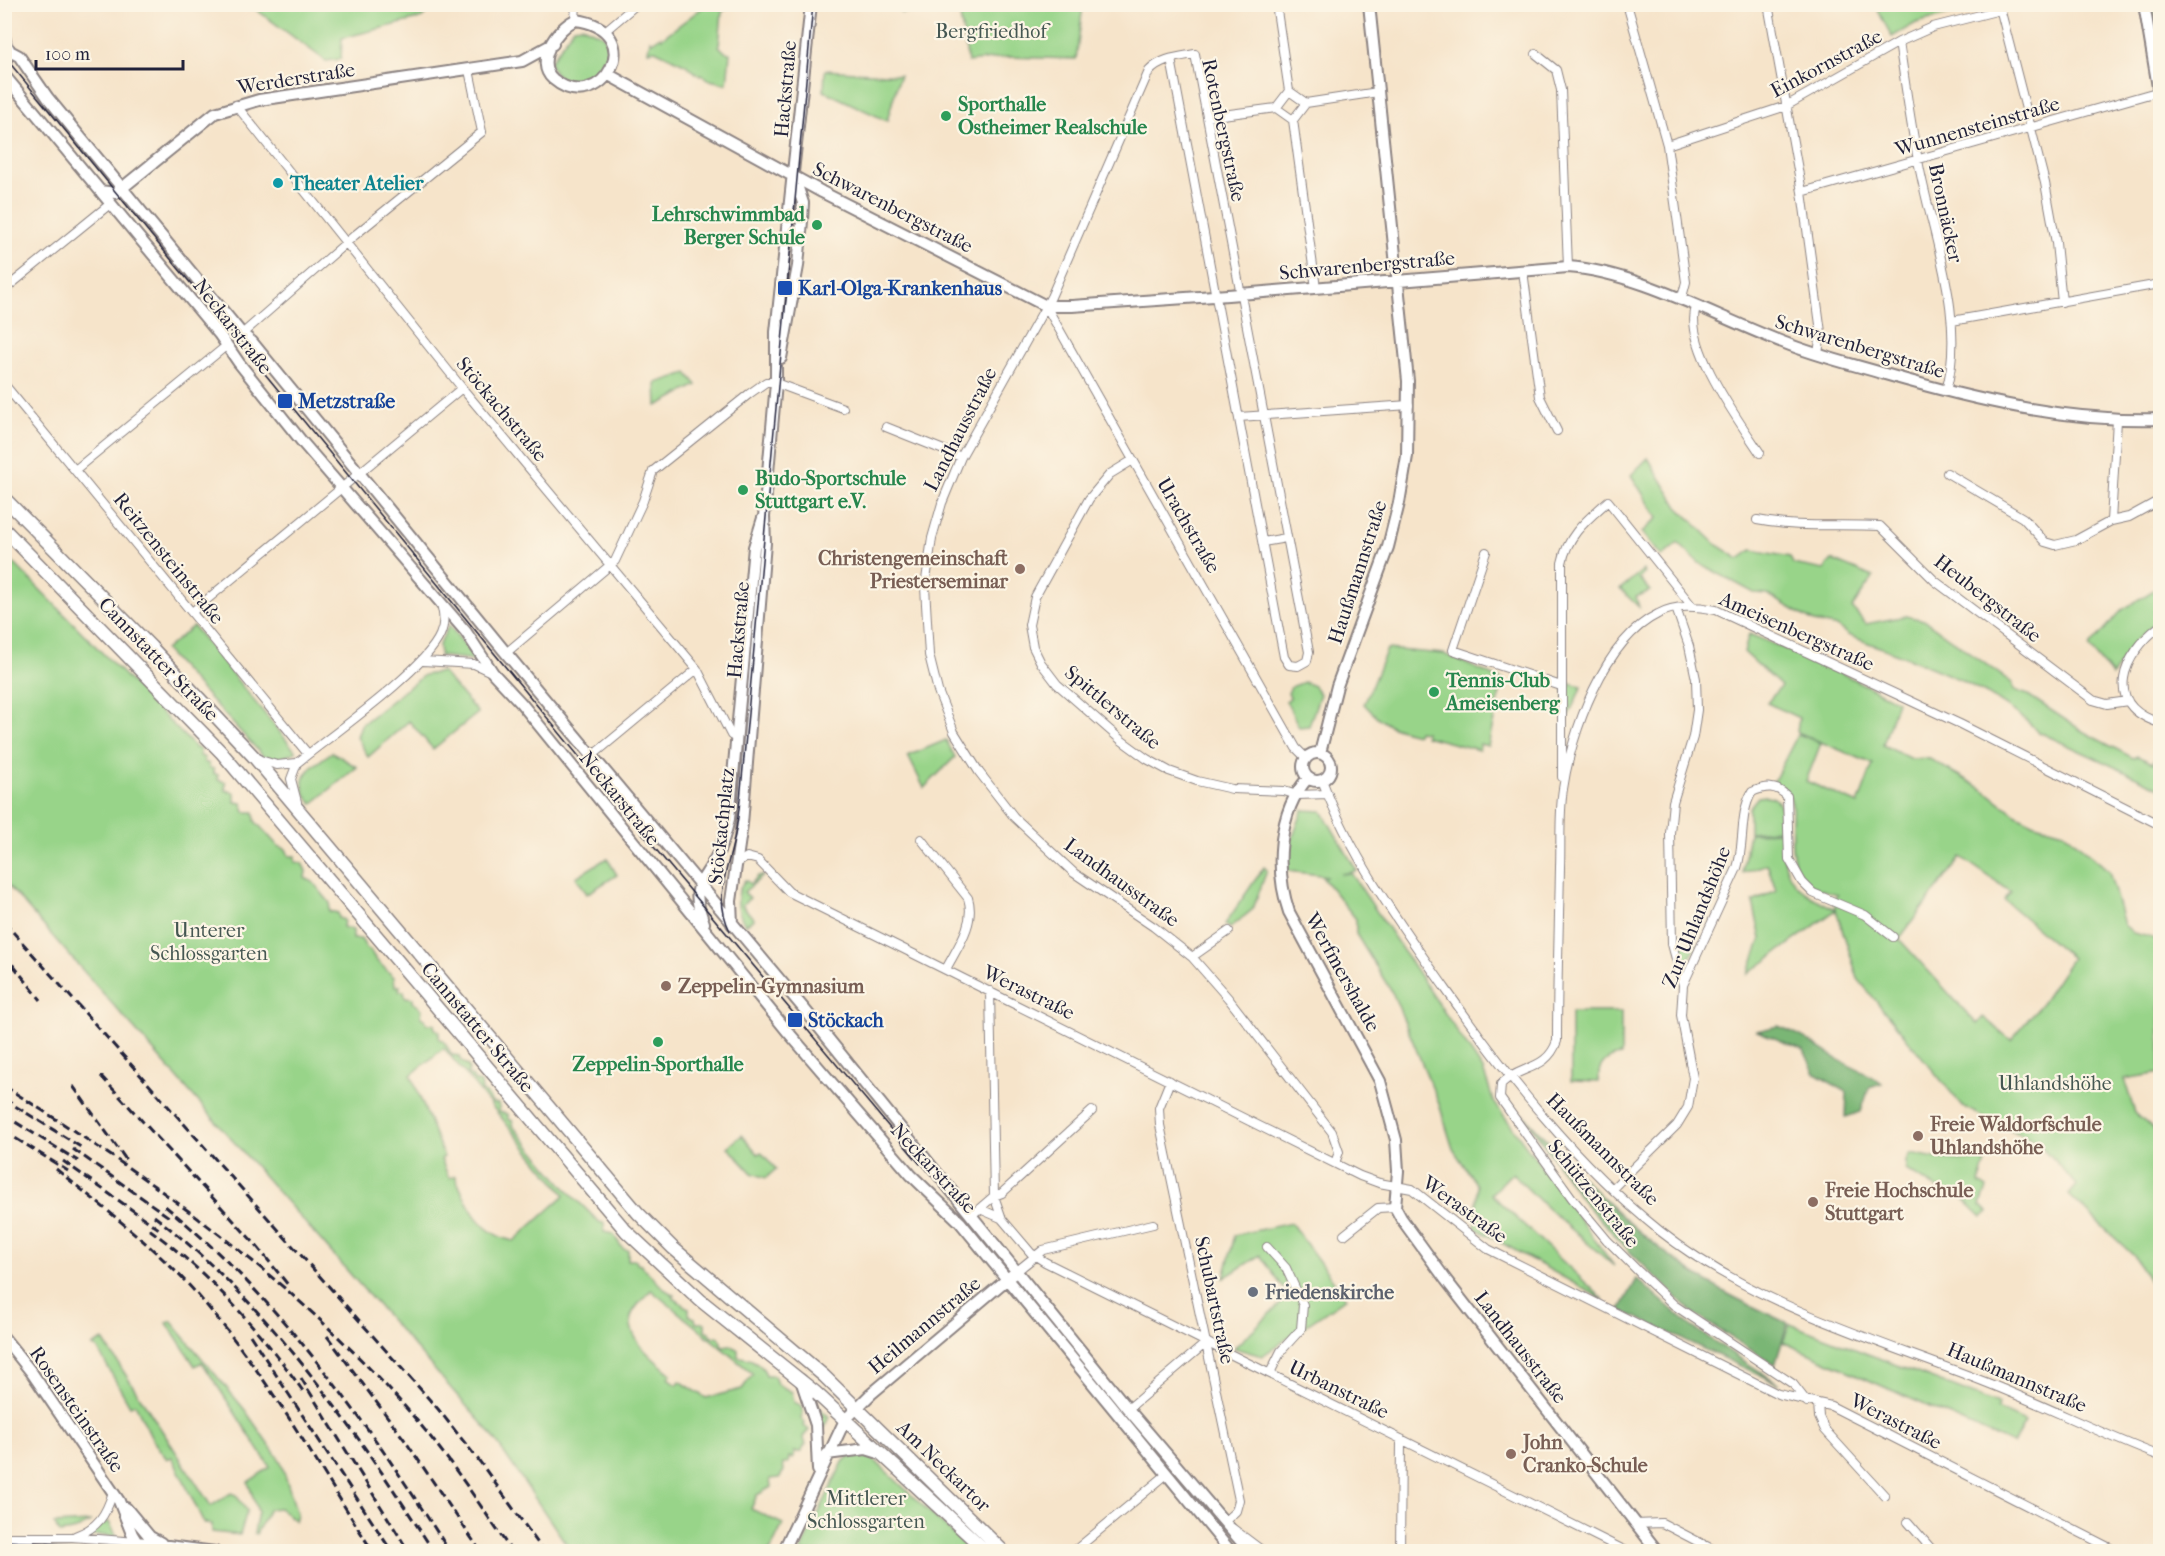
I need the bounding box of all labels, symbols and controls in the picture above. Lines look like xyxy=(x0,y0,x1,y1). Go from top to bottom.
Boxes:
park label: Bergfriedhof xyxy=(935,20,1051,43)
street label: Einkornstraße xyxy=(1767,24,1886,102)
scale bar xyxy=(36,33,183,71)
street label: Hackstraße xyxy=(770,40,801,138)
text: 100 m xyxy=(45,44,90,65)
street label: Rotenbergstraße xyxy=(1197,57,1250,204)
street label: Werderstraße xyxy=(235,58,357,99)
street label: Wunnensteinstraße xyxy=(1891,92,2062,161)
place label: Sporthalle Ostheimer Realschule xyxy=(958,93,1147,139)
marker: Sporthalle Ostheimer Realschule xyxy=(939,109,953,123)
street label: Schwarenbergstraße xyxy=(809,157,977,258)
street label: Bronnäcker xyxy=(1924,161,1967,265)
place label: Theater Atelier xyxy=(289,172,424,195)
marker: Theater Atelier xyxy=(271,176,285,190)
place label: Lehrschwimmbad Berger Schule xyxy=(652,203,806,249)
marker: Lehrschwimmbad Berger Schule xyxy=(810,218,824,232)
street label: Schwarenbergstraße xyxy=(1278,246,1456,285)
street label: Neckarstraße xyxy=(188,274,277,379)
place label: Karl-Olga-Krankenhaus xyxy=(798,277,1003,300)
marker: Karl-Olga-Krankenhaus xyxy=(776,279,794,297)
street label: Schwarenbergstraße xyxy=(1772,310,1948,383)
street label: Stöckachstraße xyxy=(451,353,552,466)
street label: Landhausstraße xyxy=(919,363,1002,495)
place label: Metzstraße xyxy=(297,390,395,413)
marker: Metzstraße xyxy=(276,392,294,410)
place label: Budo-Sportschule Stuttgart e.V. xyxy=(755,467,906,513)
street label: Urachstraße xyxy=(1152,473,1225,577)
marker: Budo-Sportschule Stuttgart e.V. xyxy=(736,483,750,497)
street label: Reitzensteinstraße xyxy=(109,488,229,629)
street label: Haußmannstraße xyxy=(1323,497,1392,647)
place label: Christengemeinschaft Priesterseminar xyxy=(818,547,1009,593)
street label: Heubergstraße xyxy=(1930,550,2046,647)
marker: Christengemeinschaft Priesterseminar xyxy=(1013,562,1027,576)
street label: Hackstraße xyxy=(723,581,754,679)
street label: Ameisenbergstraße xyxy=(1715,587,1878,676)
street label: Cannstatter Straße xyxy=(94,593,224,726)
street label: Spittlerstraße xyxy=(1060,661,1165,754)
place label: Tennis-Club Ameisenberg xyxy=(1444,669,1561,715)
marker: Tennis-Club Ameisenberg xyxy=(1427,685,1441,699)
street label: Neckarstraße xyxy=(575,747,665,850)
street label: Stöckachplatz xyxy=(704,766,739,886)
street label: Landhausstraße xyxy=(1060,833,1184,932)
street label: Zur Uhlandshöhe xyxy=(1658,843,1735,991)
street label: Werfmershalde xyxy=(1300,908,1385,1036)
park label: Unterer Schlossgarten xyxy=(150,919,268,965)
street label: Cannstatter Straße xyxy=(416,958,539,1097)
street label: Werastraße xyxy=(978,960,1078,1025)
place label: Zeppelin-Gymnasium xyxy=(678,975,865,998)
marker: Zeppelin-Gymnasium xyxy=(659,979,673,993)
place label: Stöckach xyxy=(808,1009,885,1032)
marker: Stöckach xyxy=(786,1011,804,1029)
marker: Zeppelin-Sporthalle xyxy=(651,1035,665,1049)
place label: Zeppelin-Sporthalle xyxy=(572,1053,744,1076)
park label: Uhlandshöhe xyxy=(1998,1072,2112,1095)
street label: Haußmannstraße xyxy=(1542,1088,1664,1210)
place label: Freie Waldorfschule Uhlandshöhe xyxy=(1929,1113,2102,1159)
street label: Neckarstraße xyxy=(886,1119,981,1218)
marker: Freie Waldorfschule Uhlandshöhe xyxy=(1911,1129,1925,1143)
street label: Schützenstraße xyxy=(1543,1135,1644,1252)
street label: Werastraße xyxy=(1417,1170,1512,1248)
place label: Freie Hochschule Stuttgart xyxy=(1824,1179,1973,1225)
marker: Freie Hochschule Stuttgart xyxy=(1806,1195,1820,1209)
street label: Schubartstraße xyxy=(1190,1234,1239,1366)
street label: Heilmannstraße xyxy=(864,1272,985,1379)
place label: Friedenskirche xyxy=(1264,1281,1394,1304)
marker: Friedenskirche xyxy=(1246,1285,1260,1299)
street label: Landhausstraße xyxy=(1470,1287,1572,1408)
street label: Haußmannstraße xyxy=(1944,1338,2090,1417)
street label: Rosensteinstraße xyxy=(25,1342,129,1477)
street label: Urbanstraße xyxy=(1285,1355,1393,1424)
street label: Werastraße xyxy=(1846,1388,1945,1454)
street label: Am Neckartor xyxy=(891,1415,996,1517)
place label: John Cranko-Schule xyxy=(1521,1431,1648,1477)
marker: John Cranko-Schule xyxy=(1504,1447,1518,1461)
park label: Mittlerer Schlossgarten xyxy=(807,1487,925,1533)

